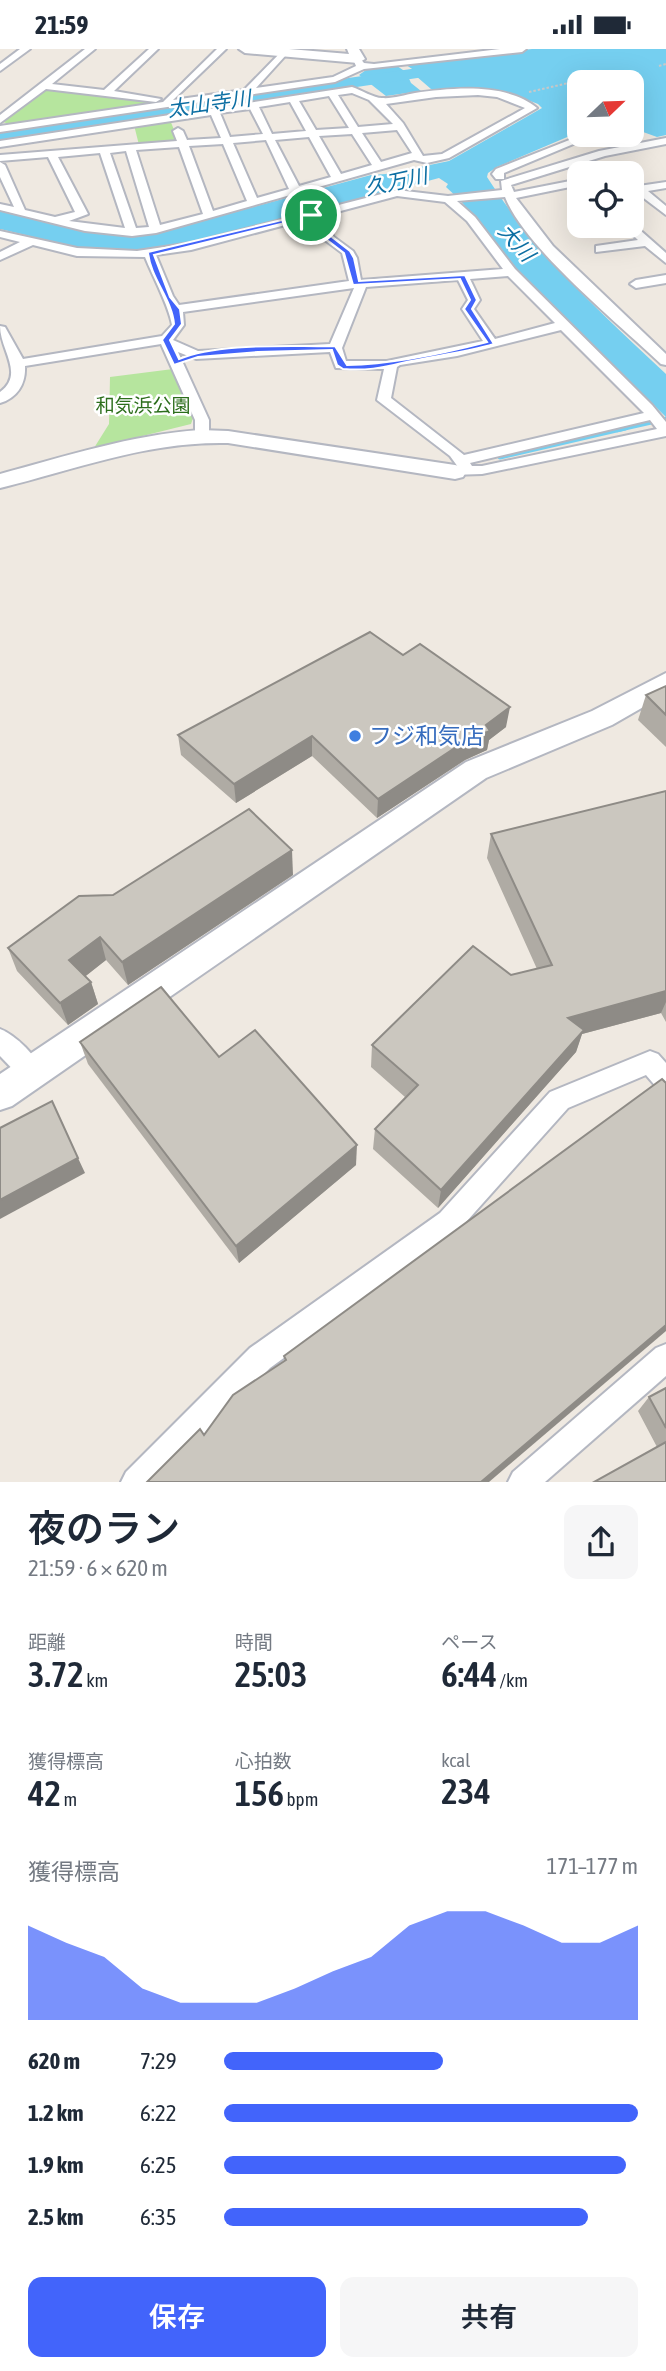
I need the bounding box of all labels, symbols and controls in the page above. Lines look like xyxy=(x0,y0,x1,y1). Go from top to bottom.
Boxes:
text: 21:59 xyxy=(35,10,89,40)
north arrow xyxy=(567,70,644,147)
map controls xyxy=(567,70,644,238)
water label: 太山寺川 xyxy=(166,85,254,121)
button: locate xyxy=(567,161,644,238)
water label: 久万川 xyxy=(363,162,431,199)
pin xyxy=(281,185,341,245)
icon: arrive xyxy=(292,196,330,234)
water label: 大川 xyxy=(494,218,541,267)
park label: 和気浜公園 xyxy=(95,394,191,416)
place label: フジ和気店 xyxy=(369,723,484,749)
marker: フジ和気店 xyxy=(347,728,363,744)
button: share xyxy=(564,1505,638,1579)
text: 夜のラン xyxy=(28,1507,180,1550)
text: 21:59 · 6 × 620 m xyxy=(28,1555,168,1581)
text: 距離 xyxy=(28,1631,66,1653)
text: 時間 xyxy=(235,1631,273,1653)
text: ペース xyxy=(441,1631,497,1653)
text: 3.72 xyxy=(28,1654,84,1694)
text: 25:03 xyxy=(235,1654,307,1694)
text: 6:44 xyxy=(441,1654,497,1694)
text: km xyxy=(84,1669,108,1691)
text: /km xyxy=(497,1669,528,1691)
text: kcal xyxy=(441,1749,470,1771)
text: 獲得標高 xyxy=(28,1750,104,1772)
text: 心拍数 xyxy=(235,1750,292,1772)
text: 234 xyxy=(441,1771,491,1811)
text: 42 xyxy=(28,1773,61,1813)
text: 156 xyxy=(235,1773,284,1813)
text: m xyxy=(61,1788,77,1810)
text: bpm xyxy=(284,1788,318,1810)
text: 171–177 m xyxy=(547,1853,638,1879)
text: 獲得標高 xyxy=(28,1859,120,1885)
text: 620 m xyxy=(28,2048,80,2074)
text: 7:29 xyxy=(140,2048,177,2074)
text: 1.2 km xyxy=(28,2100,84,2126)
text: 6:22 xyxy=(140,2100,177,2126)
text: 1.9 km xyxy=(28,2152,84,2178)
text: 6:25 xyxy=(140,2152,177,2178)
text: 2.5 km xyxy=(28,2204,84,2230)
text: 6:35 xyxy=(140,2204,177,2230)
button: 保存 xyxy=(28,2277,326,2357)
button: 共有 xyxy=(340,2277,638,2357)

